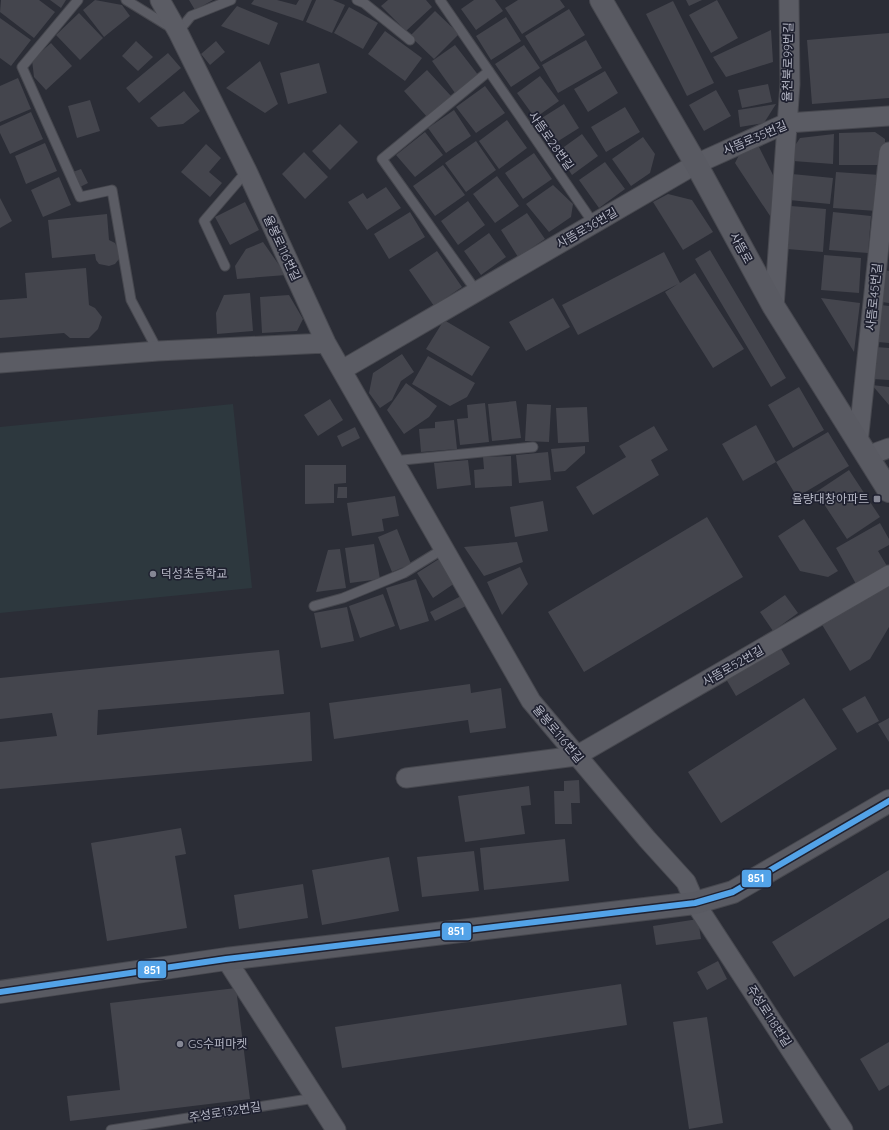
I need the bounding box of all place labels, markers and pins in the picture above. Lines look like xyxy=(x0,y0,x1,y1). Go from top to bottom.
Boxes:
place label: 율량대창아파트 xyxy=(792,491,869,506)
marker: 율량대창아파트 xyxy=(872,494,882,504)
place label: 덕성초등학교 xyxy=(161,566,227,581)
marker: 덕성초등학교 xyxy=(148,569,158,579)
place label: GS수퍼마켓 xyxy=(188,1036,247,1051)
marker: GS수퍼마켓 xyxy=(175,1039,185,1049)

